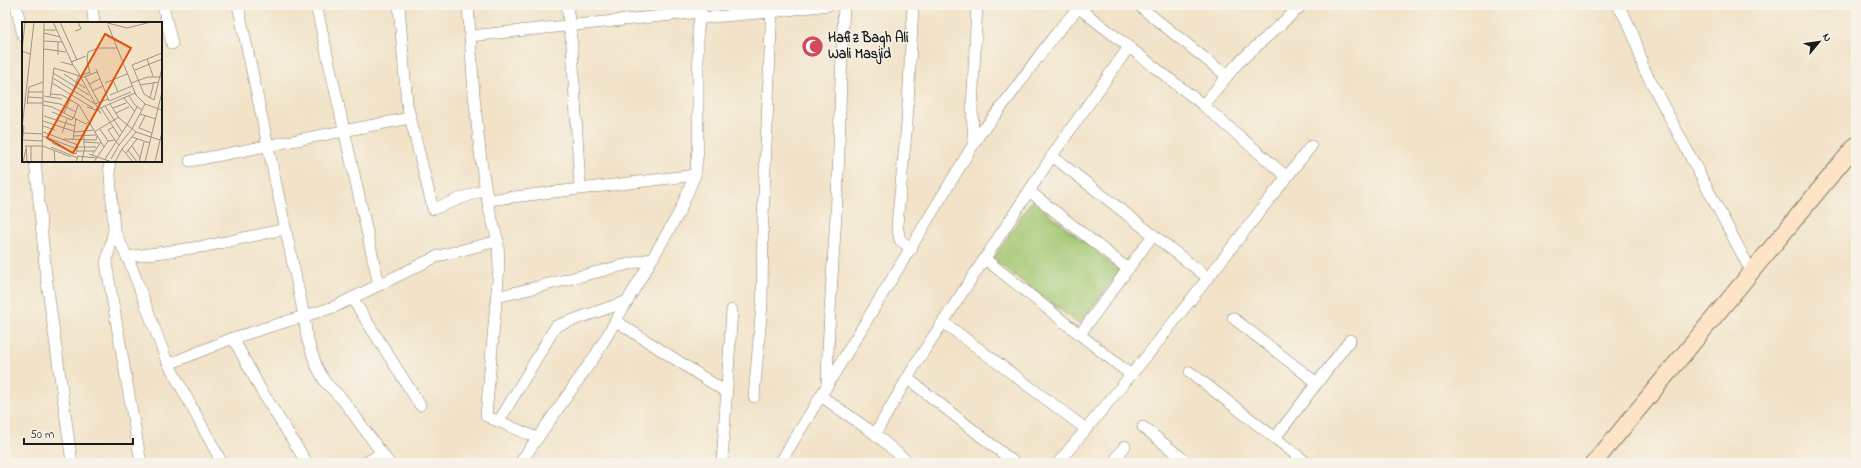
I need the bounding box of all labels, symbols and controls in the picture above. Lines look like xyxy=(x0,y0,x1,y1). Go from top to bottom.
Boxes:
inset map xyxy=(22,22,162,162)
north arrow xyxy=(1799,22,1839,62)
place label: Hafiz Bagh Ali Wali Masjid xyxy=(828,28,909,65)
text: N xyxy=(1818,31,1836,45)
mosque icon: Hafiz Bagh Ali Wali Masjid xyxy=(799,33,825,59)
scale bar xyxy=(24,420,133,446)
text: 50 m xyxy=(30,426,54,444)

